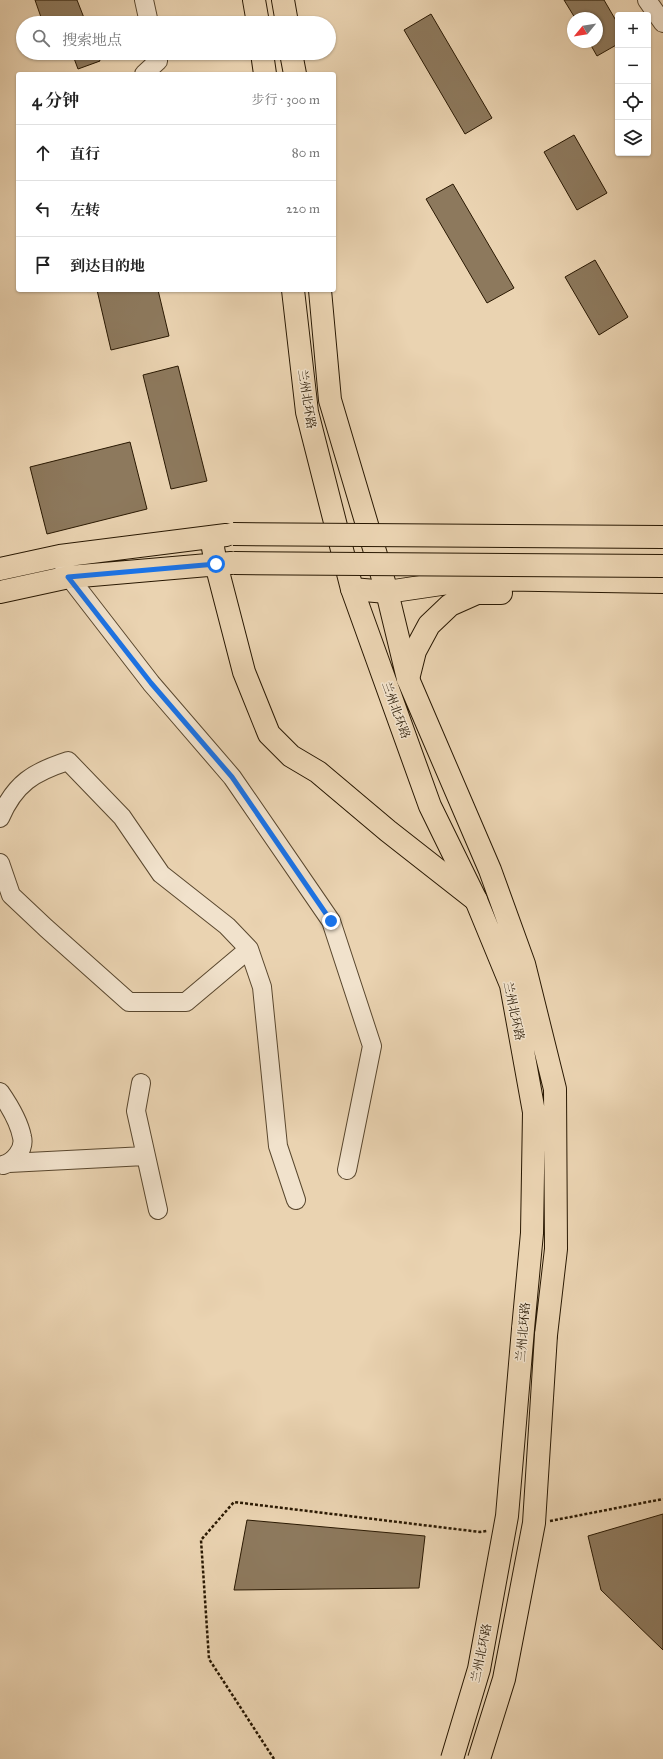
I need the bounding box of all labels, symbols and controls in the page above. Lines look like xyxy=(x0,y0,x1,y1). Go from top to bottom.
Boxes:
north arrow xyxy=(567,12,603,48)
map controls xyxy=(615,12,651,156)
button: + xyxy=(615,12,651,48)
search box xyxy=(16,16,336,60)
icon: search xyxy=(30,27,52,49)
text: 搜索地点 xyxy=(62,31,122,49)
button: − xyxy=(615,48,651,84)
button: locate xyxy=(615,84,651,120)
text: 4 分钟 xyxy=(32,90,79,111)
text: 步行 · 300 m xyxy=(252,92,320,108)
button: layers xyxy=(615,120,651,156)
icon: ahead xyxy=(32,142,54,164)
text: 直行 xyxy=(70,145,100,163)
text: 80 m xyxy=(292,145,320,161)
icon: left xyxy=(32,198,54,220)
text: 左转 xyxy=(70,201,100,219)
text: 220 m xyxy=(286,201,320,217)
icon: arrive xyxy=(32,254,54,276)
text: 到达目的地 xyxy=(70,257,145,275)
street label: 兰州北环路 xyxy=(295,368,319,430)
route start xyxy=(207,555,225,573)
street label: 兰州北环路 xyxy=(379,679,413,741)
route end xyxy=(322,912,340,930)
street label: 兰州北环路 xyxy=(501,980,527,1042)
street label: 兰州北环路 xyxy=(513,1301,533,1363)
street label: 兰州北环路 xyxy=(468,1622,494,1684)

